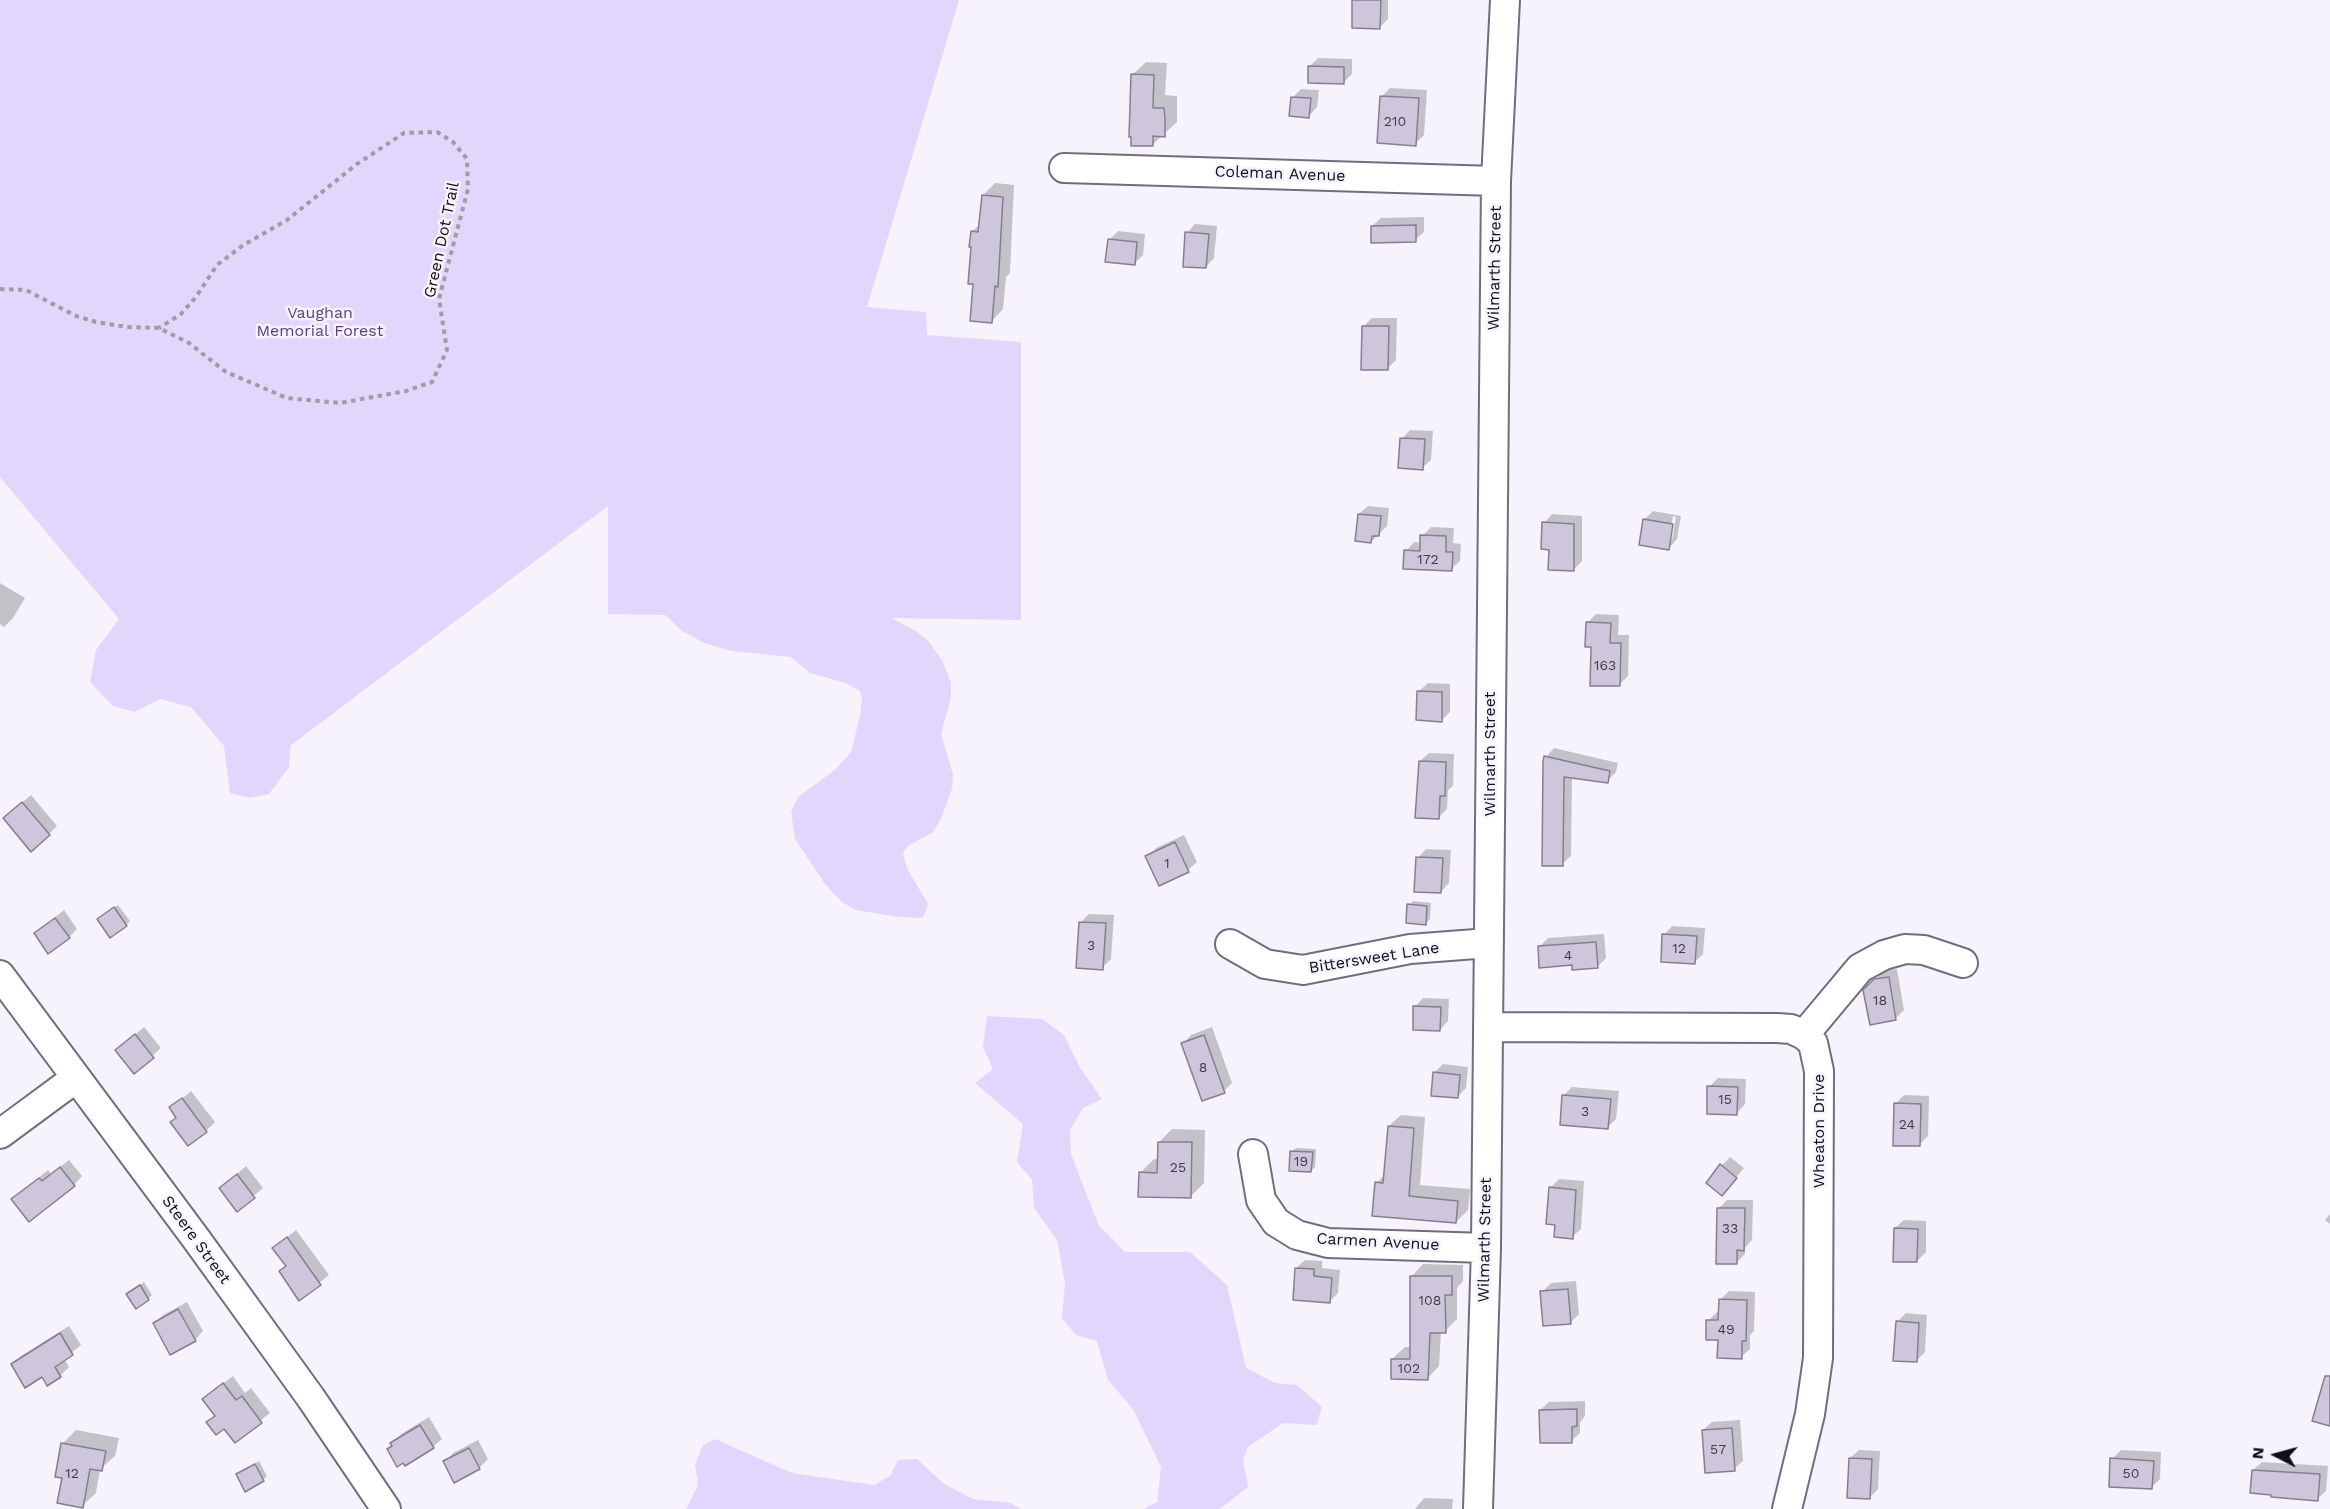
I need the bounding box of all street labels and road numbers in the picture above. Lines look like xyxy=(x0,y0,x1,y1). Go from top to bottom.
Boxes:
street label: Coleman Avenue xyxy=(1214,162,1346,186)
street label: Green Dot Trail xyxy=(420,180,464,300)
street label: Wilmarth Street xyxy=(1484,205,1506,331)
street label: Wilmarth Street xyxy=(1480,691,1500,817)
street label: Bittersweet Lane xyxy=(1307,938,1441,978)
street label: Wheaton Drive xyxy=(1809,1074,1829,1188)
street label: Wilmarth Street xyxy=(1474,1177,1496,1303)
street label: Steere Street xyxy=(158,1192,234,1288)
street label: Carmen Avenue xyxy=(1316,1229,1440,1255)

